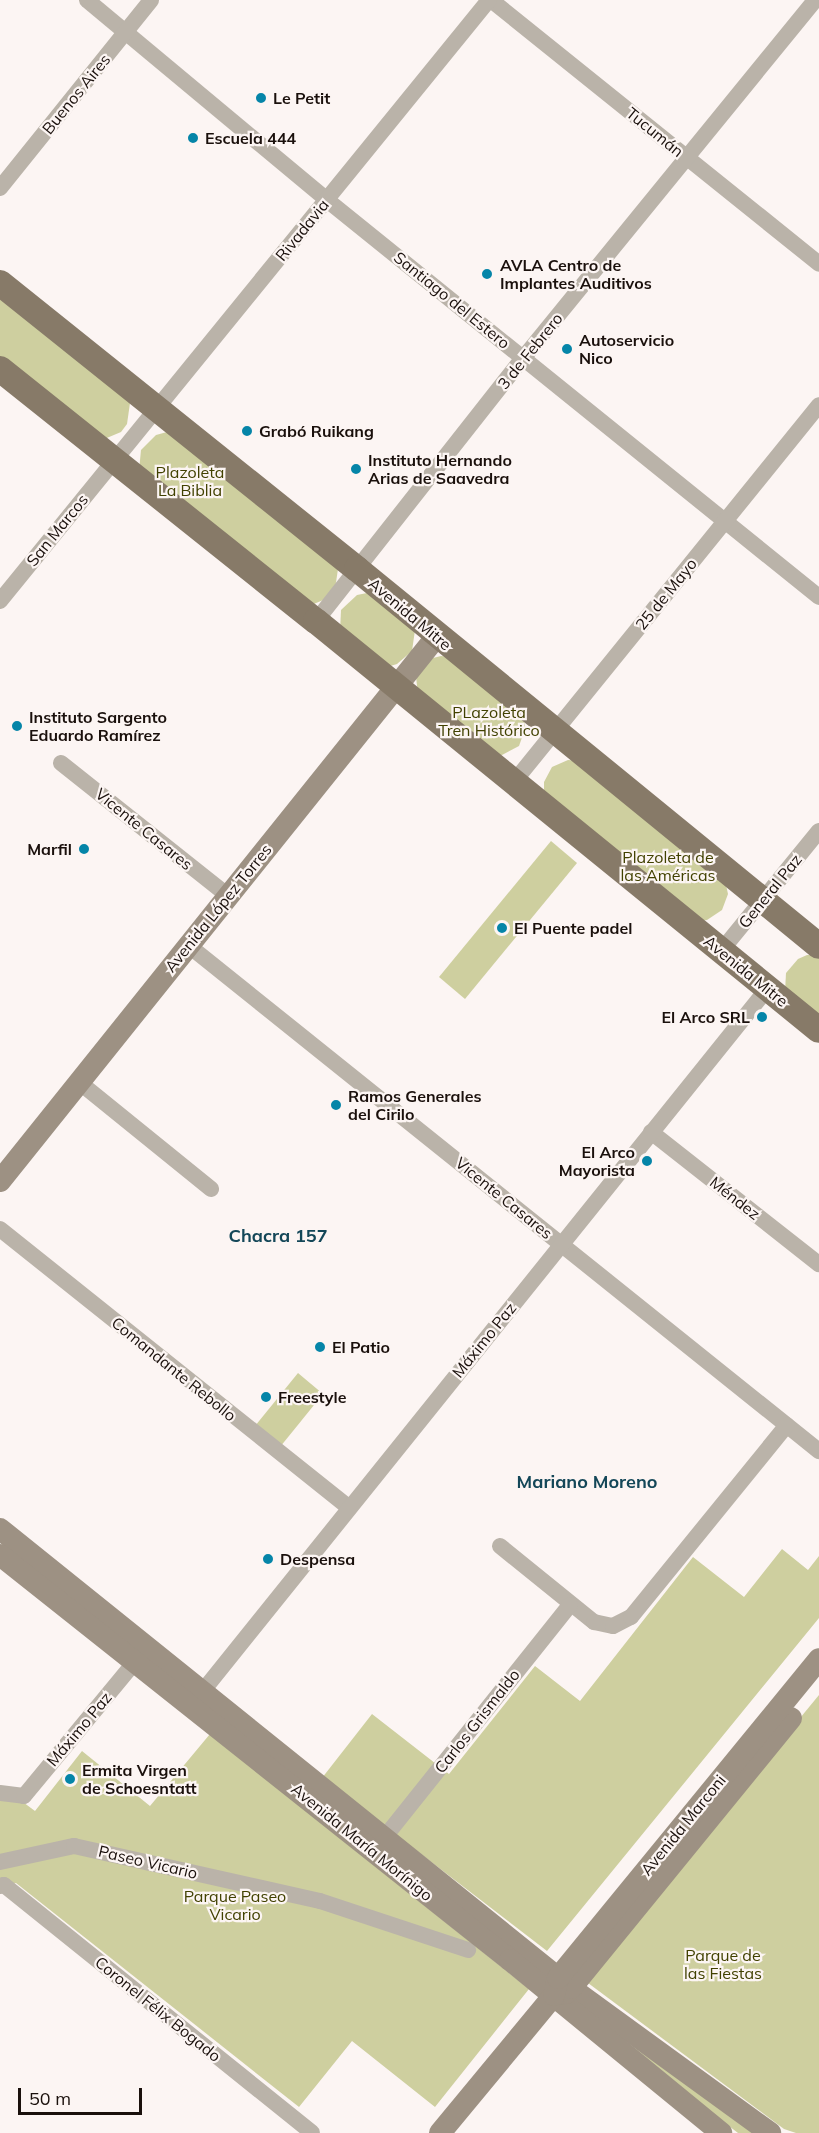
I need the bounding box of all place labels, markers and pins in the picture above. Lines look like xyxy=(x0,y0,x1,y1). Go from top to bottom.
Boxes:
place label: Le Petit xyxy=(273,88,330,108)
marker: Le Petit xyxy=(254,91,268,105)
place label: Escuela 444 xyxy=(205,128,296,148)
marker: Escuela 444 xyxy=(186,131,200,145)
place label: AVLA Centro de Implantes Auditivos xyxy=(500,255,652,293)
marker: AVLA Centro de Implantes Auditivos xyxy=(478,265,496,283)
place label: Autoservicio Nico xyxy=(579,330,674,368)
marker: Autoservicio Nico xyxy=(560,342,574,356)
place label: Grabó Ruikang xyxy=(259,421,374,441)
marker: Grabó Ruikang xyxy=(240,424,254,438)
place label: Instituto Hernando Arias de Saavedra xyxy=(368,450,512,488)
marker: Instituto Hernando Arias de Saavedra xyxy=(349,462,363,476)
place label: Instituto Sargento Eduardo Ramírez xyxy=(29,707,167,745)
marker: Instituto Sargento Eduardo Ramírez xyxy=(10,719,24,733)
place label: Marfil xyxy=(27,839,72,859)
marker: Marfil xyxy=(77,842,91,856)
place label: El Puente padel xyxy=(514,918,632,938)
marker: El Puente padel xyxy=(495,921,509,935)
place label: El Arco SRL xyxy=(661,1007,750,1027)
marker: El Arco SRL xyxy=(755,1010,769,1024)
place label: Ramos Generales del Cirilo xyxy=(348,1086,481,1124)
marker: Ramos Generales del Cirilo xyxy=(329,1098,343,1112)
place label: El Arco Mayorista xyxy=(559,1142,635,1180)
marker: El Arco Mayorista xyxy=(640,1154,654,1168)
place label: El Patio xyxy=(332,1337,390,1357)
marker: El Patio xyxy=(313,1340,327,1354)
place label: Freestyle xyxy=(278,1387,346,1407)
marker: Freestyle xyxy=(259,1390,273,1404)
place label: Despensa xyxy=(280,1549,355,1569)
marker: Despensa xyxy=(261,1552,275,1566)
place label: Ermita Virgen de Schoesntatt xyxy=(82,1760,197,1798)
marker: Ermita Virgen de Schoesntatt xyxy=(63,1772,77,1786)

